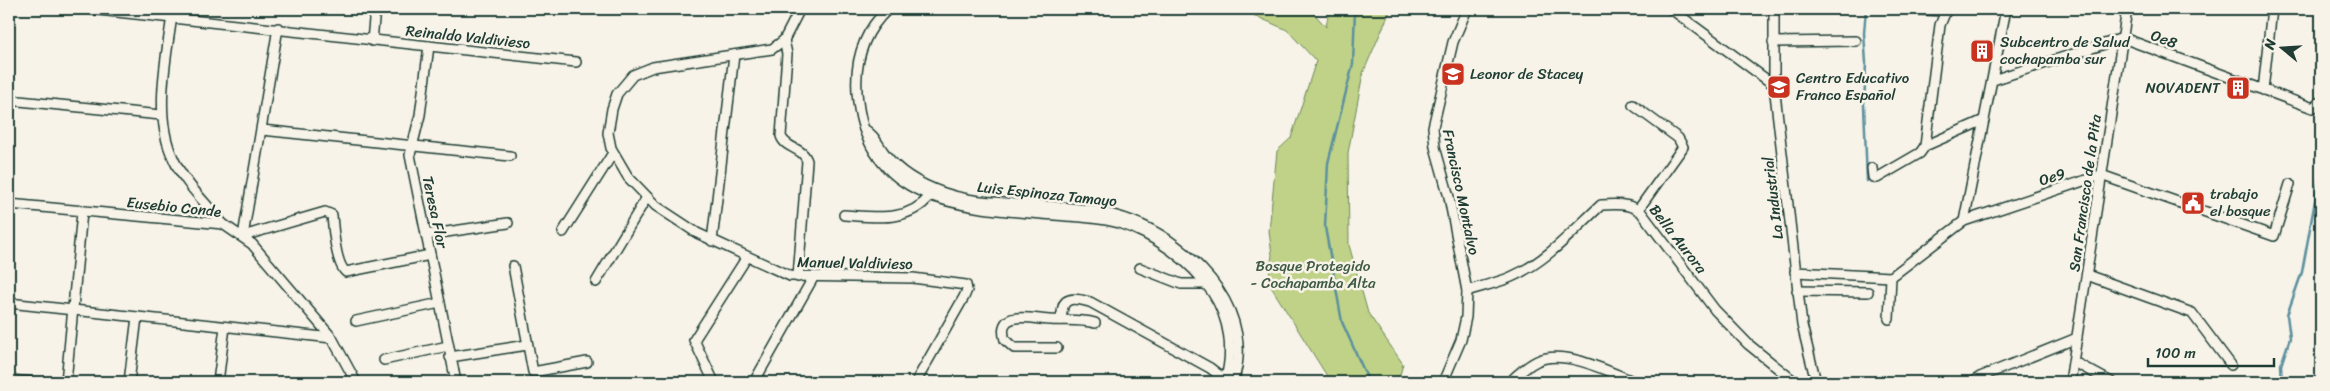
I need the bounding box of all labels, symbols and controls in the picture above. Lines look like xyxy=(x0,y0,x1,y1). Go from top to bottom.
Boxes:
street label: Reinaldo Valdivieso xyxy=(404,18,532,57)
street label: Oe8 xyxy=(2147,22,2181,56)
north arrow xyxy=(2258,22,2308,72)
place label: Subcentro de Salud cochapamba sur xyxy=(2000,29,2131,72)
text: N xyxy=(2256,35,2284,54)
building icon: Subcentro de Salud cochapamba sur xyxy=(1969,38,1995,64)
school or university icon: Leonor de Stacey xyxy=(1440,61,1466,87)
place label: Leonor de Stacey xyxy=(1470,61,1584,87)
place label: Centro Educativo Franco Español xyxy=(1796,65,1910,108)
school or university icon: Centro Educativo Franco Español xyxy=(1766,74,1792,100)
place label: NOVADENT xyxy=(2146,75,2221,101)
building icon: NOVADENT xyxy=(2225,75,2251,101)
street label: San Francisco de la Pita xyxy=(2061,112,2109,273)
street label: Francisco Montalvo xyxy=(1435,127,1487,258)
street label: La Industrial xyxy=(1755,154,1791,241)
street label: Oe9 xyxy=(2035,161,2069,193)
street label: Teresa Flor xyxy=(415,174,455,251)
street label: Luis Espinoza Tamayo xyxy=(976,174,1119,214)
place label: trabajo el bosque xyxy=(2210,181,2271,224)
street label: Eusebio Conde xyxy=(125,189,223,225)
public building icon: trabajo el bosque xyxy=(2180,190,2206,216)
street label: Bella Aurora xyxy=(1642,198,1714,280)
street label: Manuel Valdivieso xyxy=(797,249,913,277)
park label: Bosque Protegido - Cochapamba Alta xyxy=(1250,253,1376,296)
scale bar xyxy=(2148,336,2274,368)
text: 100 m xyxy=(2155,340,2196,366)

